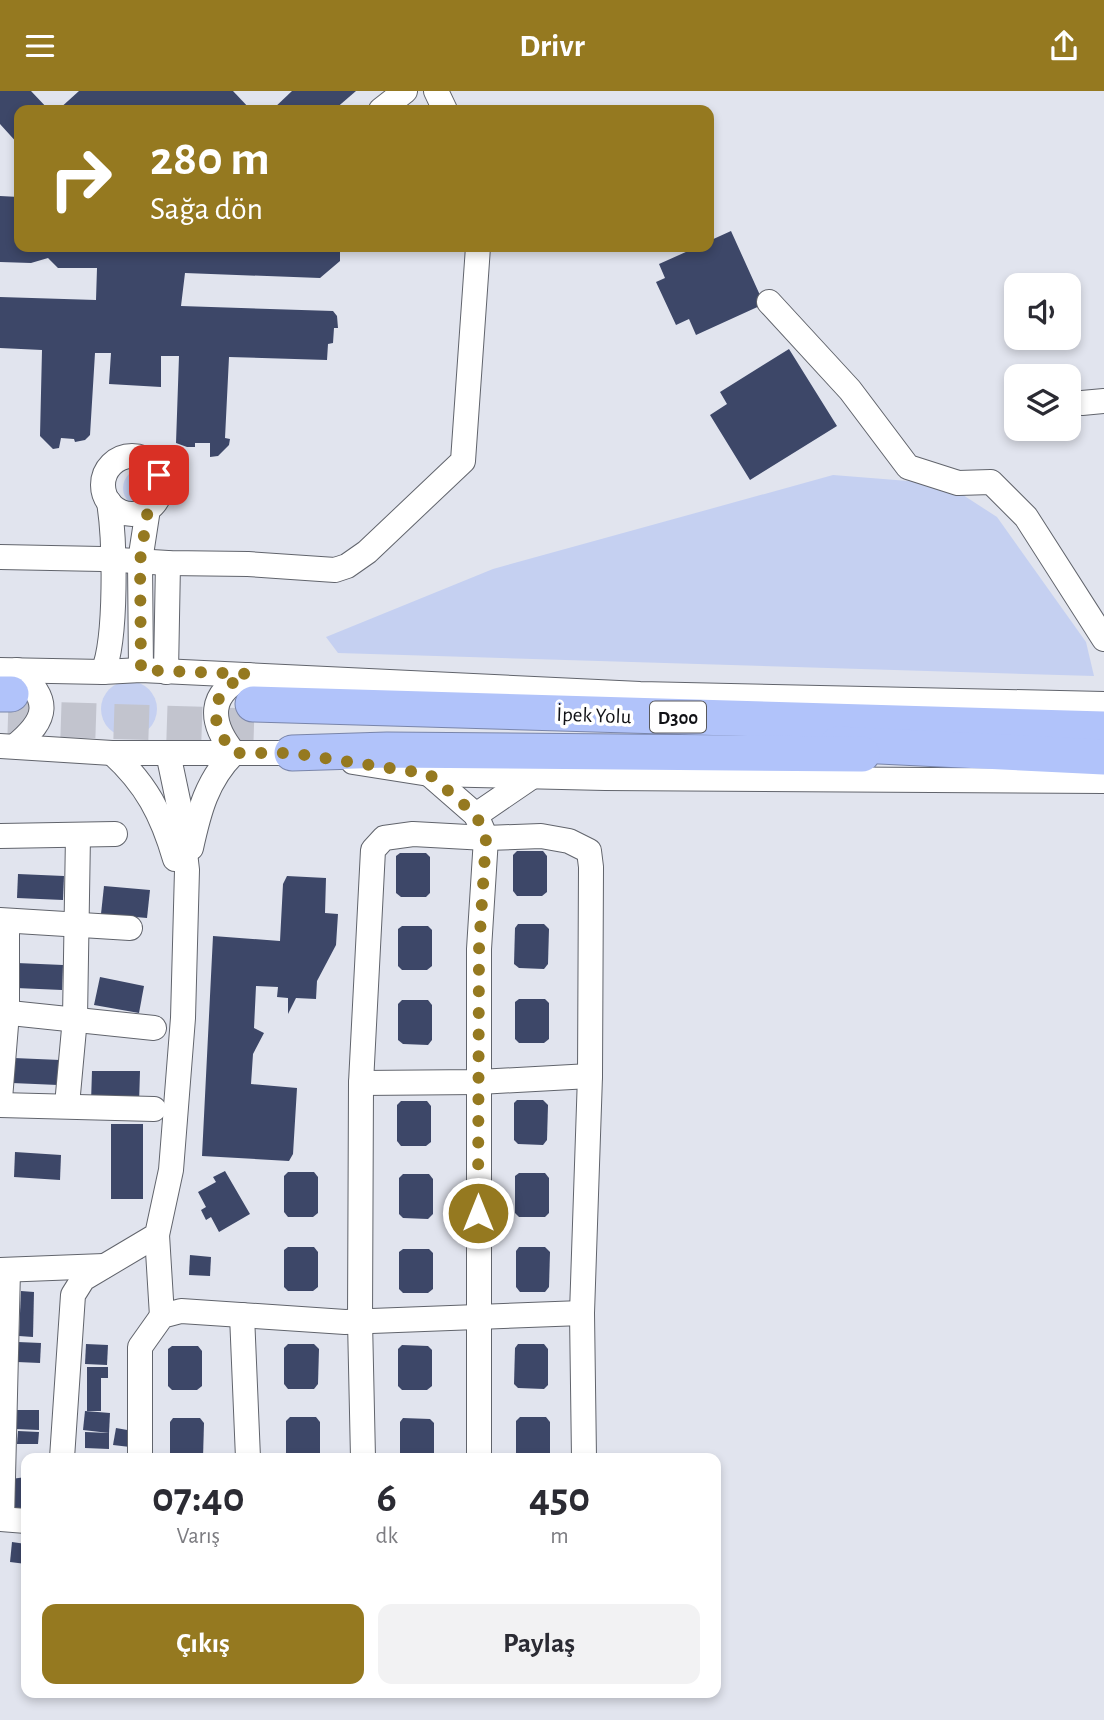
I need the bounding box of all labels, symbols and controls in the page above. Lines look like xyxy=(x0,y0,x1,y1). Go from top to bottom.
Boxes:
icon: menu xyxy=(21,27,59,65)
icon: share xyxy=(1045,27,1083,65)
text: Drivr xyxy=(519,30,585,62)
icon: right xyxy=(35,133,126,224)
text: 280 m xyxy=(150,135,270,184)
text: Sağa dön xyxy=(150,193,263,225)
map controls xyxy=(1004,273,1081,441)
button: sound xyxy=(1004,273,1081,350)
button: layers xyxy=(1004,364,1081,441)
pin xyxy=(129,445,189,505)
icon: arrive xyxy=(140,456,178,494)
road number: D300 xyxy=(650,701,706,733)
street label: İpek Yolu xyxy=(556,703,632,727)
position arrow xyxy=(441,1176,515,1250)
text: 07:40 xyxy=(152,1477,245,1519)
text: 6 xyxy=(377,1477,397,1519)
text: 450 xyxy=(529,1477,590,1519)
text: Varış xyxy=(176,1525,220,1548)
text: dk xyxy=(376,1525,398,1548)
text: m xyxy=(550,1525,569,1548)
button: Çıkış xyxy=(42,1604,364,1684)
button: Paylaş xyxy=(378,1604,700,1684)

